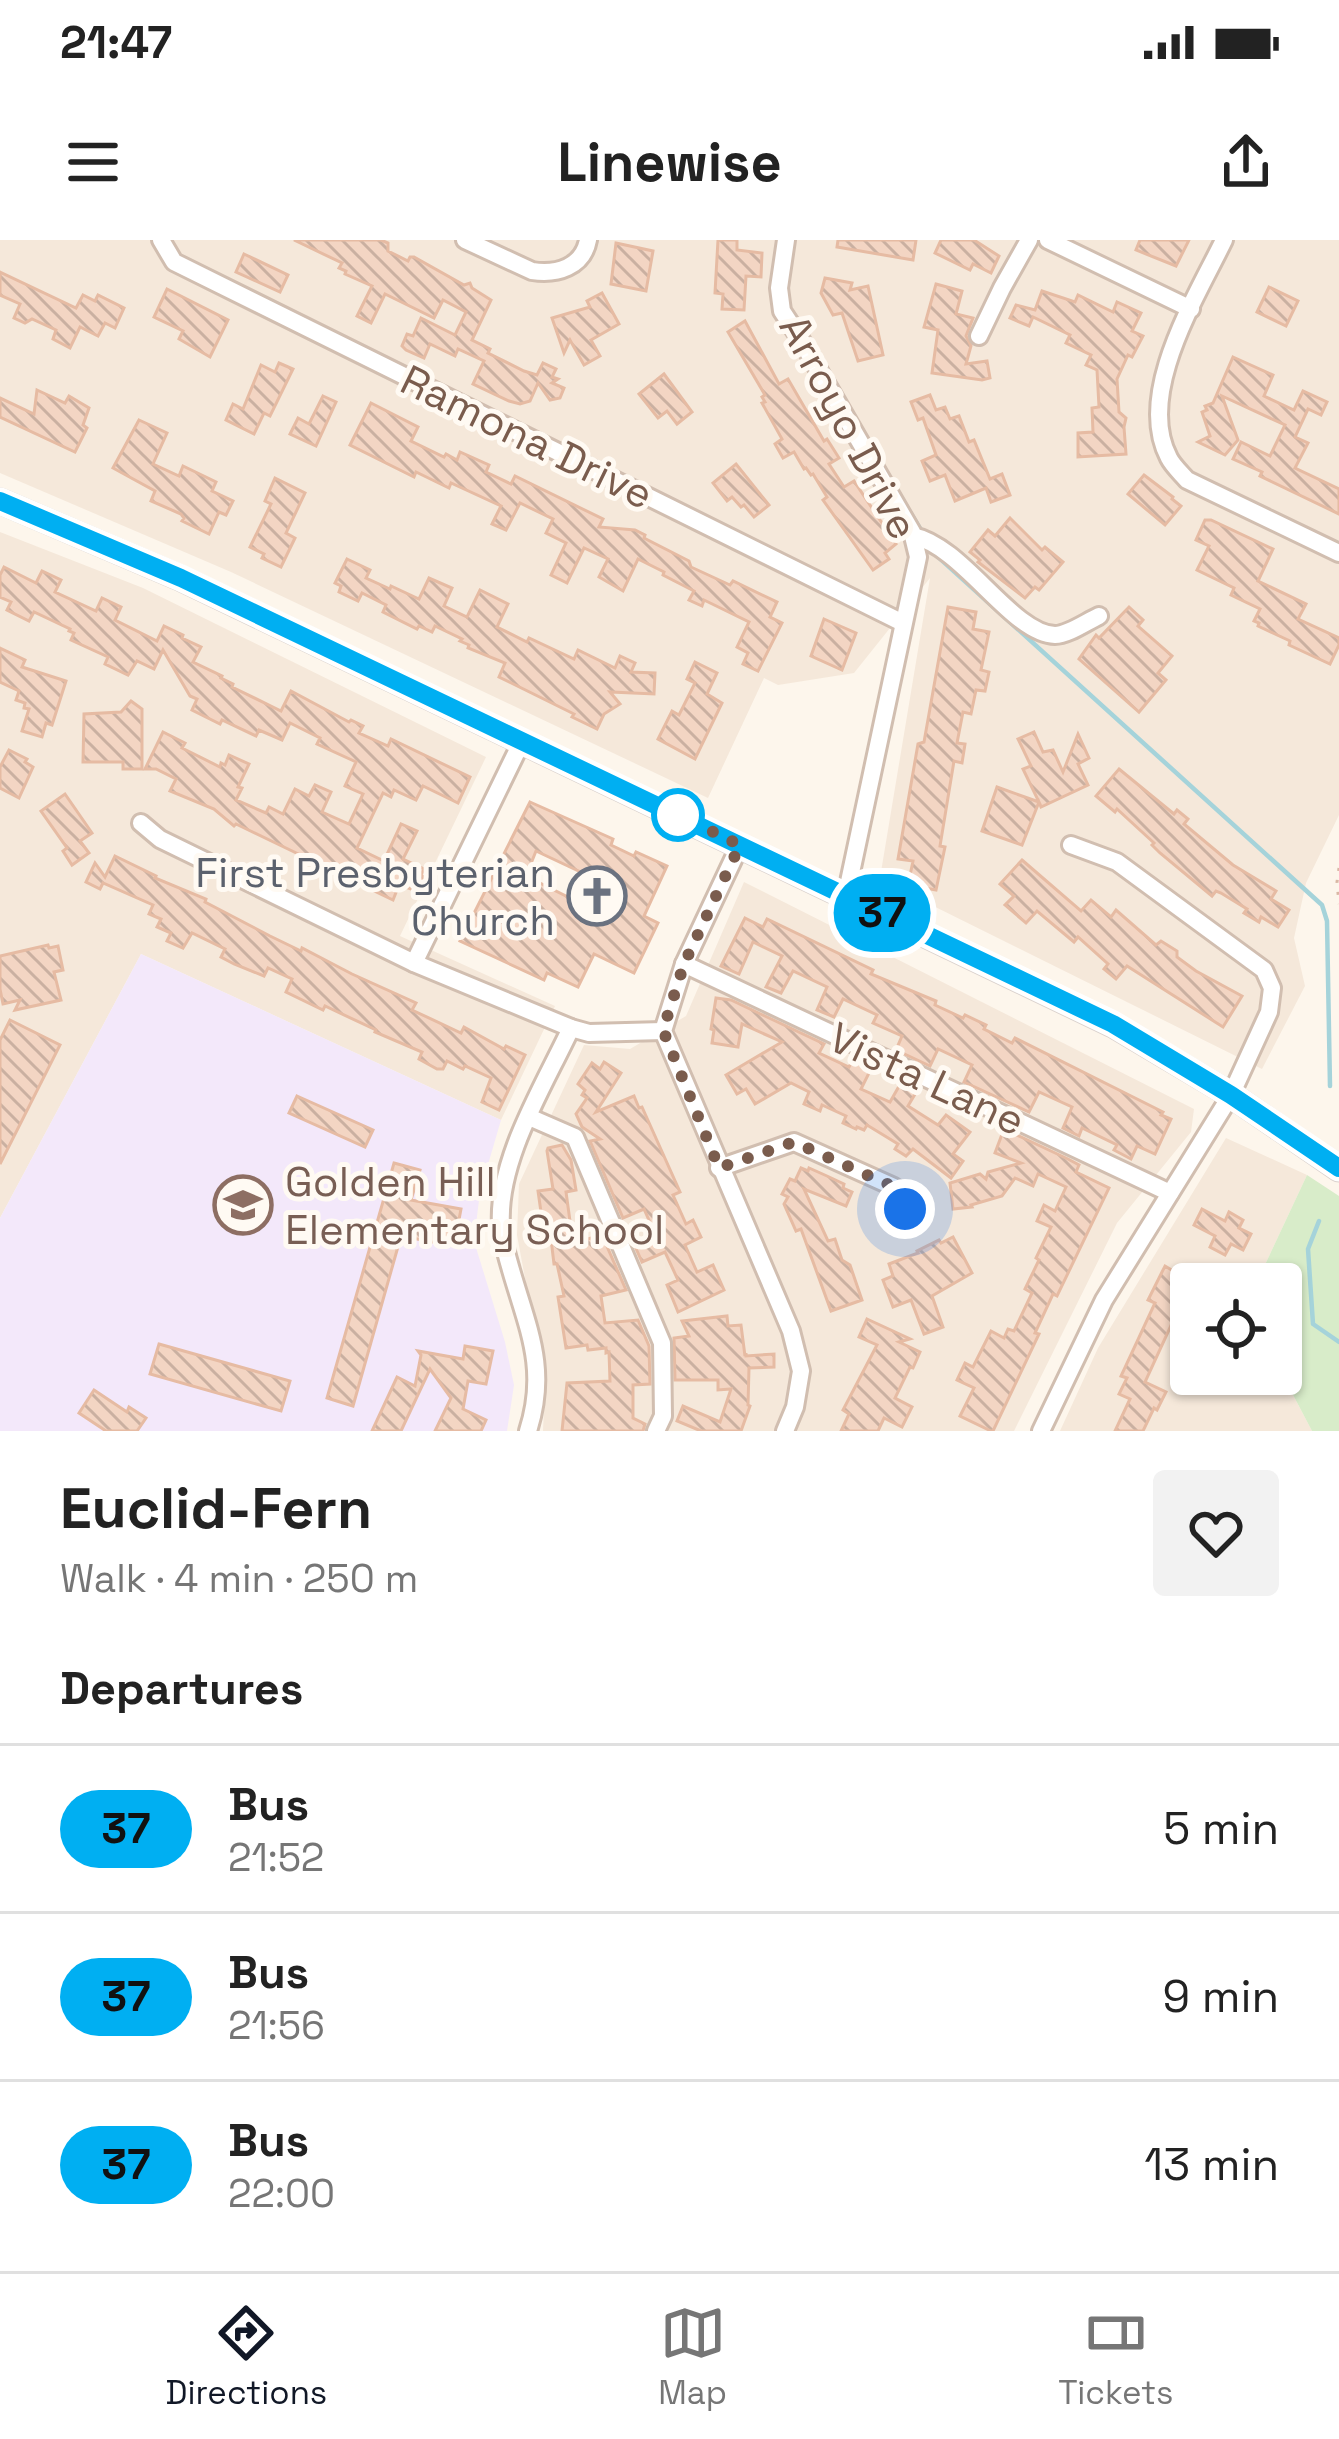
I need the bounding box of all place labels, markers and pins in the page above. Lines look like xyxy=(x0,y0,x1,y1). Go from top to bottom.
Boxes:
unlabelled marker xyxy=(653,790,703,840)
place label: First Presbyterian Church xyxy=(195,846,555,947)
church icon: First Presbyterian Church xyxy=(566,865,628,927)
place label: Golden Hill Elementary School xyxy=(285,1155,664,1256)
school or university icon: Golden Hill Elementary School xyxy=(212,1174,274,1236)

